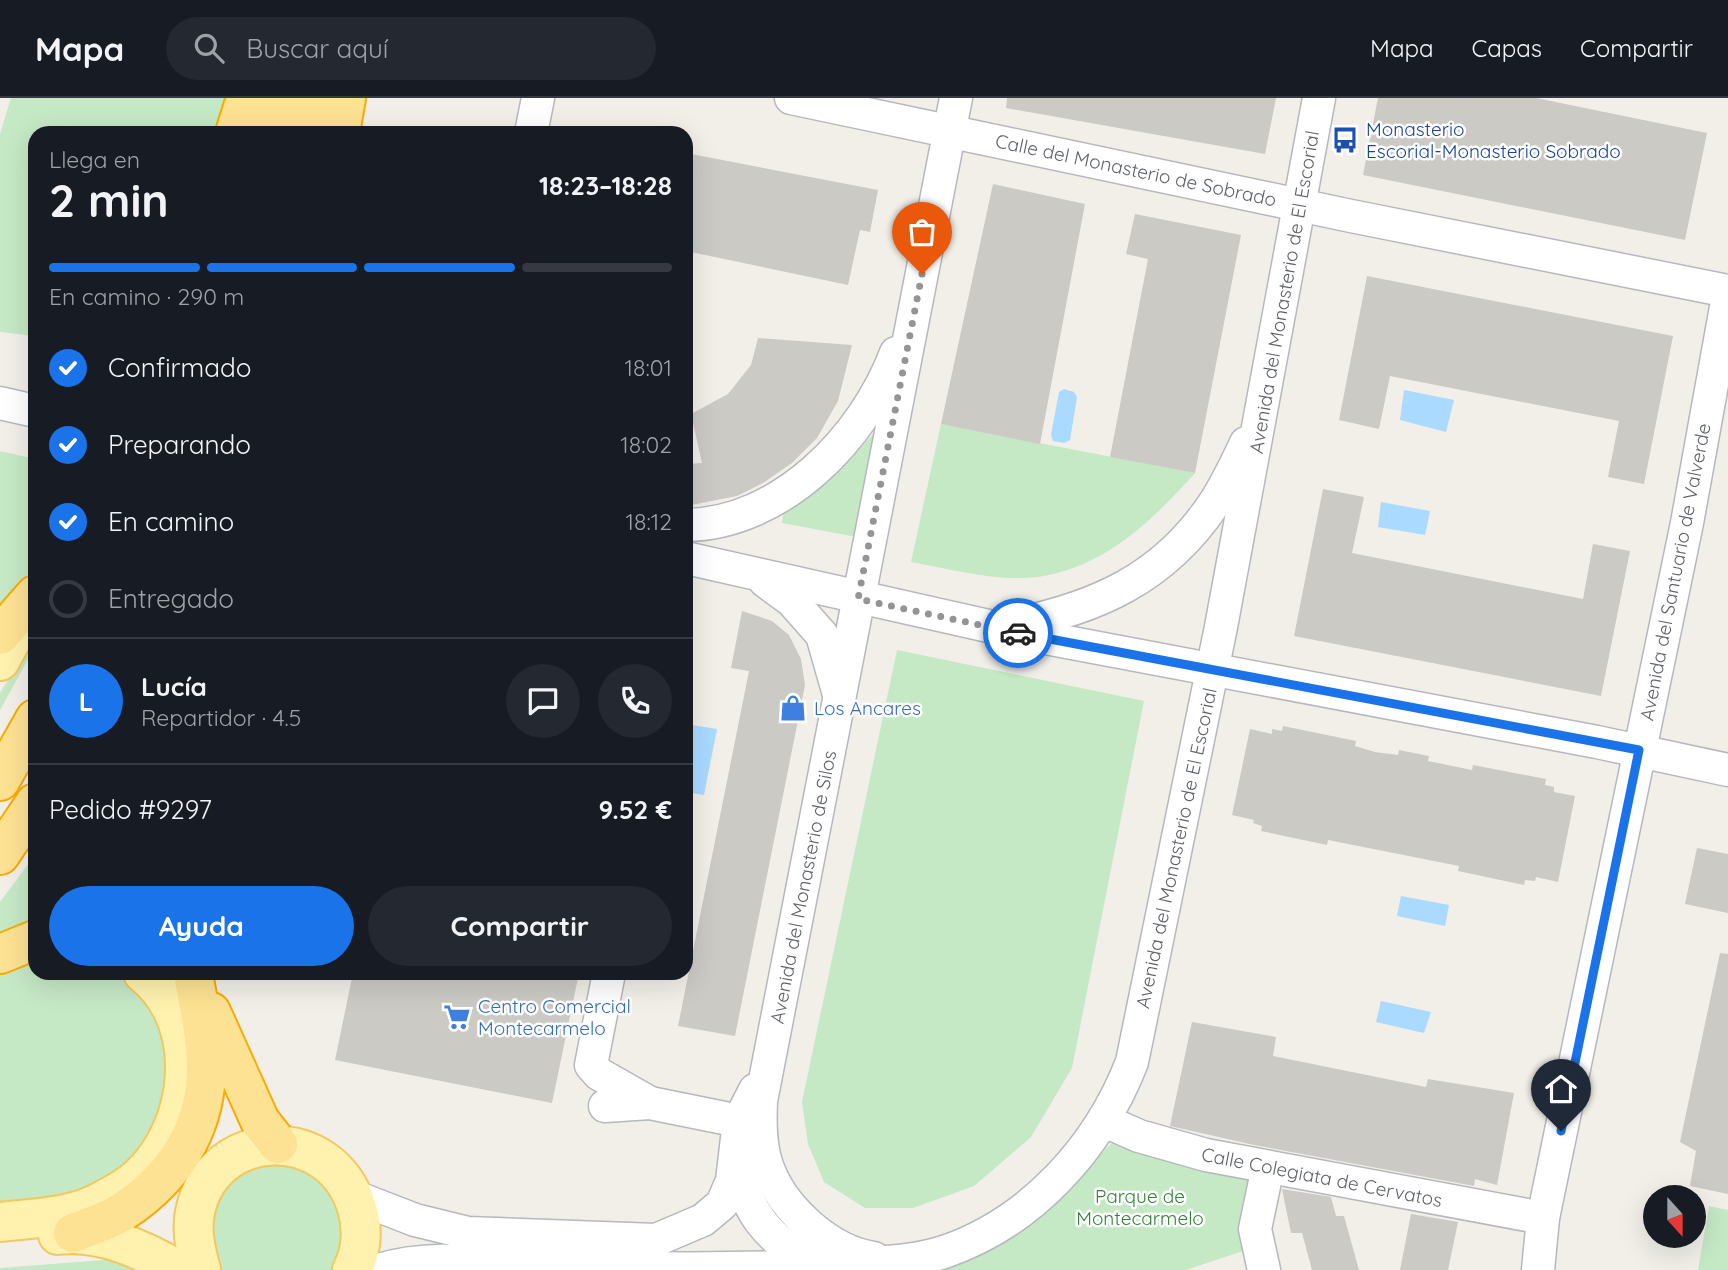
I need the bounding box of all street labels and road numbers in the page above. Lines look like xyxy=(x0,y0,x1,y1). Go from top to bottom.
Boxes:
street label: Calle del Monasterio de Sobrado xyxy=(993,128,1279,212)
street label: Avenida del Monasterio de El Escorial xyxy=(1244,129,1324,455)
street label: Avenida del Santuario de Valverde xyxy=(1634,421,1716,723)
street label: Avenida del Monasterio de El Escorial xyxy=(1130,685,1222,1011)
street label: Avenida del Monasterio de Silos xyxy=(765,748,841,1026)
street label: Calle Colegiata de Cervatos xyxy=(1200,1142,1445,1212)

